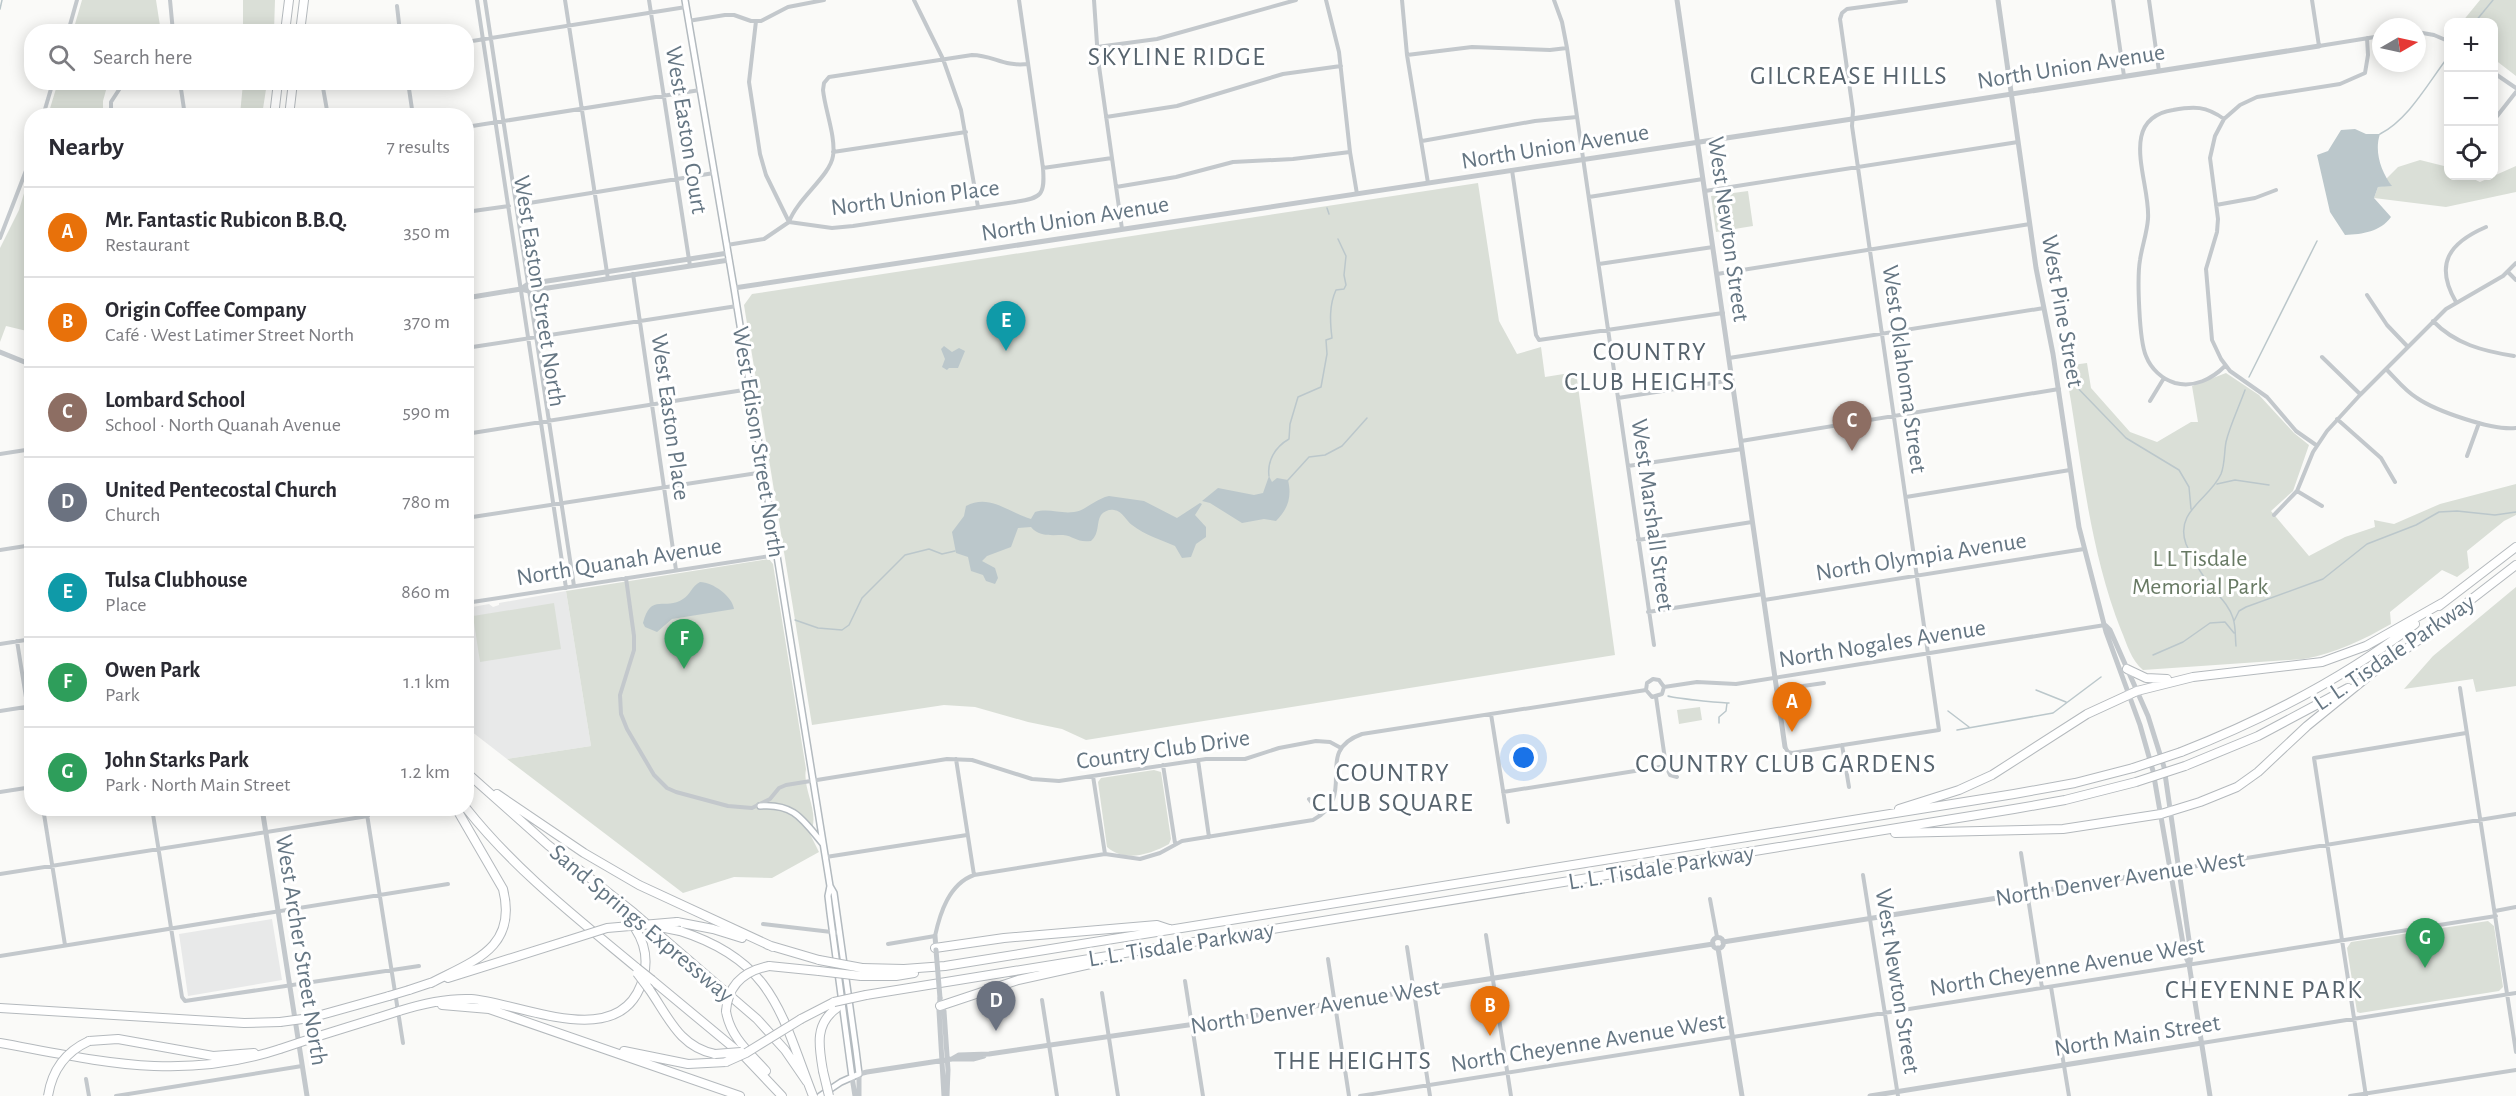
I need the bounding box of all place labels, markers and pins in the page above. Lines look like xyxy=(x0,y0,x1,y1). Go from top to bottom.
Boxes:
pin: E xyxy=(986,302,1026,351)
pin: C xyxy=(1832,402,1872,451)
pin: F xyxy=(664,620,704,669)
pin: A xyxy=(1772,682,1812,732)
pin: G xyxy=(2406,918,2444,968)
pin: D xyxy=(976,982,1016,1031)
pin: B xyxy=(1470,986,1510,1036)

